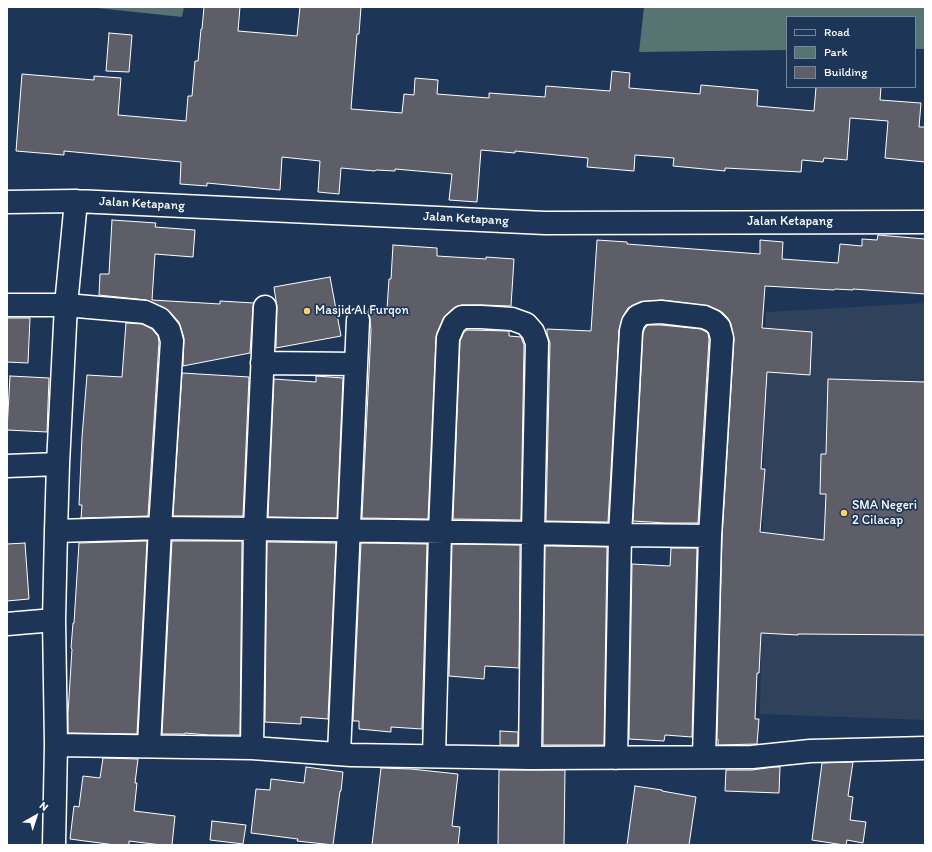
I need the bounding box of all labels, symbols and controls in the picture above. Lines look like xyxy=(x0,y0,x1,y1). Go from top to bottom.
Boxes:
legend xyxy=(786,16,916,88)
text: Road xyxy=(824,25,850,39)
text: Park xyxy=(824,45,848,59)
text: Building xyxy=(824,65,867,79)
street label: Jalan Ketapang xyxy=(99,194,185,214)
street label: Jalan Ketapang xyxy=(423,209,509,229)
street label: Jalan Ketapang xyxy=(747,214,833,230)
place label: Masjid Al Furqon xyxy=(315,303,409,319)
marker: Masjid Al Furqon xyxy=(302,306,312,316)
place label: SMA Negeri 2 Cilacap xyxy=(852,498,917,529)
marker: SMA Negeri 2 Cilacap xyxy=(839,508,849,518)
north arrow xyxy=(16,796,56,836)
text: N xyxy=(37,799,51,814)

